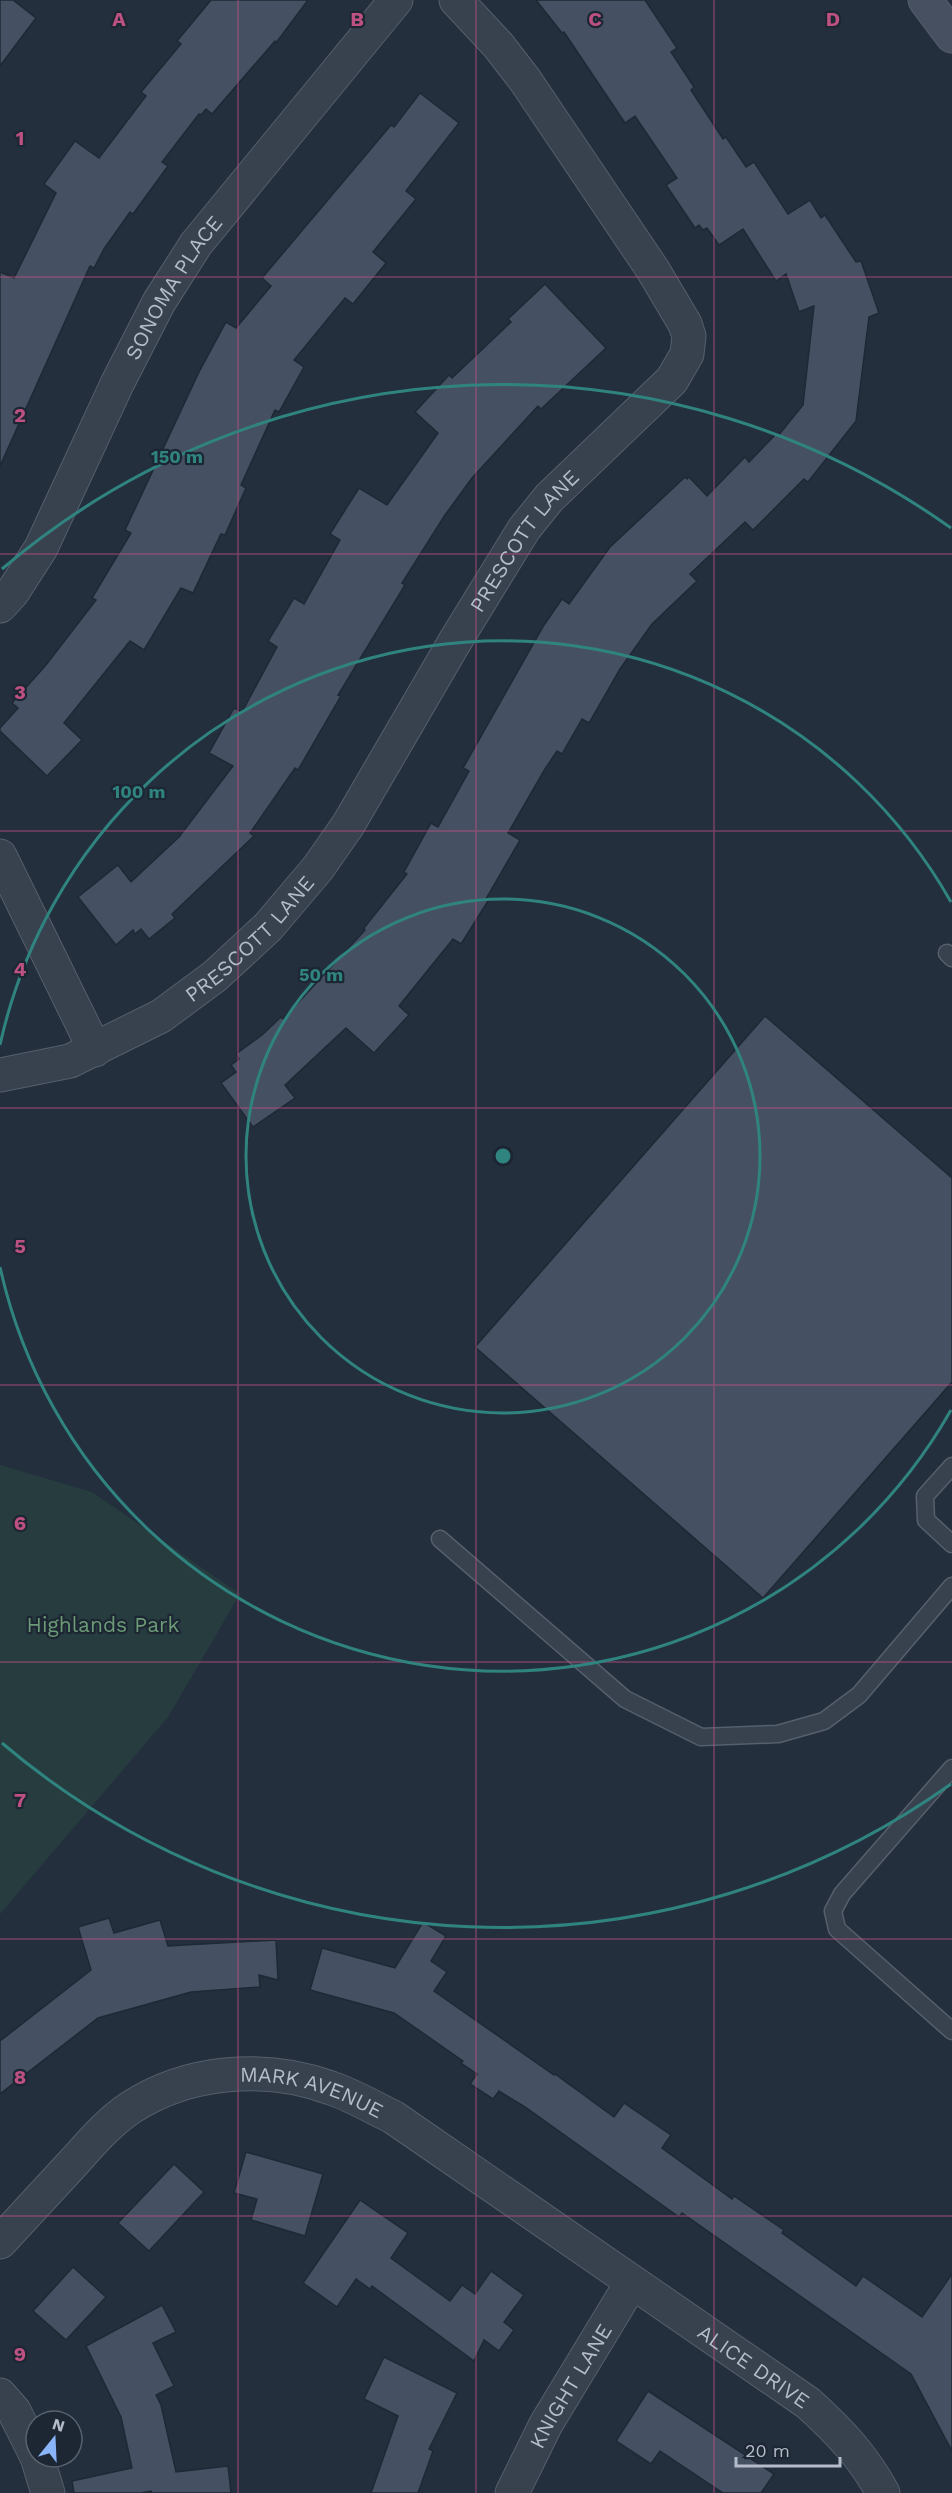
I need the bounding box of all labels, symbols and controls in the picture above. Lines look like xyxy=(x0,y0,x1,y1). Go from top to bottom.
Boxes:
text: A xyxy=(112,7,126,31)
text: B xyxy=(350,7,364,31)
text: C xyxy=(588,7,602,31)
text: D xyxy=(826,7,840,31)
text: 1 xyxy=(16,126,24,150)
street label: SONOMA PLACE xyxy=(119,210,227,363)
text: 2 xyxy=(14,403,26,427)
text: 150 m xyxy=(151,446,203,467)
street label: PRESCOTT LANE xyxy=(464,464,584,616)
text: 3 xyxy=(14,680,26,704)
text: 100 m xyxy=(112,781,166,802)
street label: PRESCOTT LANE xyxy=(180,870,319,1007)
text: 4 xyxy=(14,957,27,981)
text: 50 m xyxy=(299,964,343,985)
centre of rings xyxy=(493,1146,513,1166)
text: 5 xyxy=(14,1234,26,1258)
text: 6 xyxy=(14,1511,26,1535)
park label: Highlands Park xyxy=(26,1612,180,1637)
text: 7 xyxy=(14,1788,26,1812)
street label: MARK AVENUE xyxy=(240,2061,388,2123)
text: 8 xyxy=(14,2065,26,2089)
street label: KNIGHT LANE xyxy=(524,2319,616,2452)
street label: ALICE DRIVE xyxy=(693,2319,815,2413)
text: 9 xyxy=(14,2342,26,2366)
north arrow xyxy=(24,2409,84,2469)
text: N xyxy=(50,2414,67,2436)
scale bar xyxy=(736,2430,840,2468)
text: 20 m xyxy=(745,2440,790,2461)

